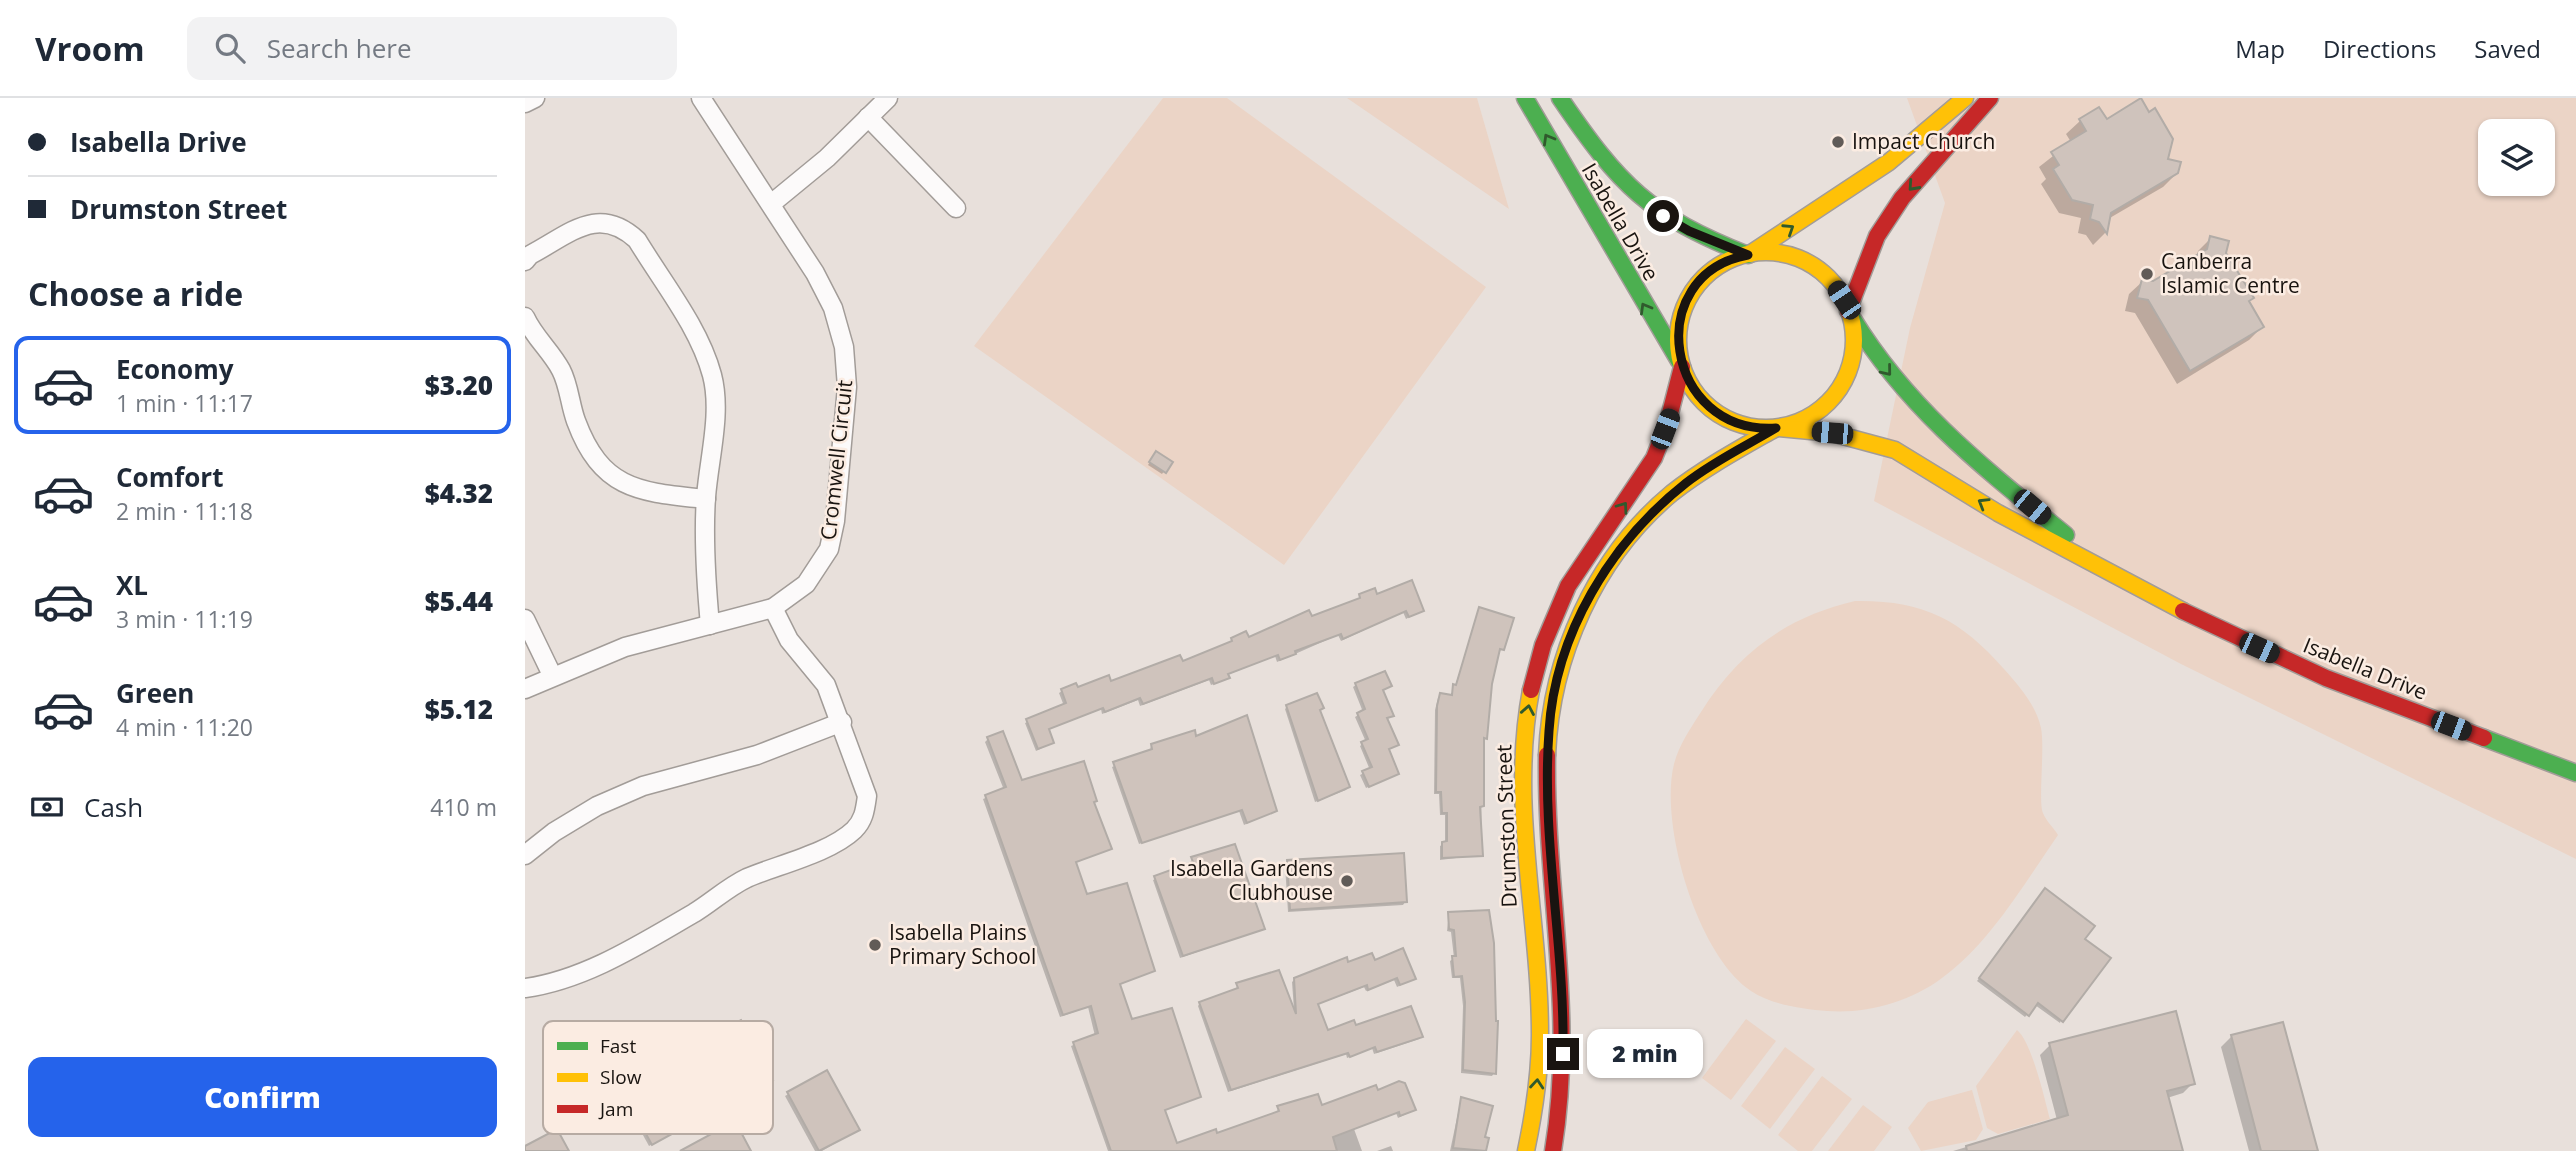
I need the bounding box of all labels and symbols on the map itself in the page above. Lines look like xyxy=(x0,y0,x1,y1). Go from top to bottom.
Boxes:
place label: Impact Church xyxy=(1852,127,1995,155)
one-way arrow xyxy=(1544,134,1557,147)
marker: Impact Church xyxy=(1830,134,1846,150)
street label: Isabella Drive xyxy=(1576,158,1666,285)
one-way arrow xyxy=(1909,178,1921,191)
route start xyxy=(1647,200,1679,232)
one-way arrow xyxy=(1782,224,1795,237)
place label: Canberra Islamic Centre xyxy=(2161,247,2300,299)
marker: Canberra Islamic Centre xyxy=(2139,266,2155,282)
car xyxy=(1824,277,1865,323)
one-way arrow xyxy=(1641,302,1654,315)
one-way arrow xyxy=(1879,362,1891,375)
street label: Cromwell Circuit xyxy=(814,378,858,541)
car xyxy=(1648,406,1683,452)
car xyxy=(1811,421,1854,445)
car xyxy=(2010,485,2055,529)
one-way arrow xyxy=(1977,499,1990,512)
one-way arrow xyxy=(1615,502,1627,515)
car xyxy=(2236,630,2283,666)
street label: Isabella Drive xyxy=(2299,630,2431,706)
one-way arrow xyxy=(1520,704,1535,716)
car xyxy=(2428,709,2475,743)
street label: Drumston Street xyxy=(1489,744,1523,908)
place label: Isabella Gardens Clubhouse xyxy=(1170,854,1333,906)
marker: Isabella Gardens Clubhouse xyxy=(1339,873,1355,889)
place label: Isabella Plains Primary School xyxy=(889,918,1036,970)
marker: Isabella Plains Primary School xyxy=(867,937,883,953)
legend xyxy=(543,1021,773,1134)
callout: 2 min xyxy=(1587,1030,1703,1079)
text: Fast xyxy=(600,1033,636,1059)
route end xyxy=(1547,1038,1579,1070)
text: Slow xyxy=(600,1064,642,1090)
one-way arrow xyxy=(1529,1078,1544,1089)
text: Jam xyxy=(598,1096,633,1122)

